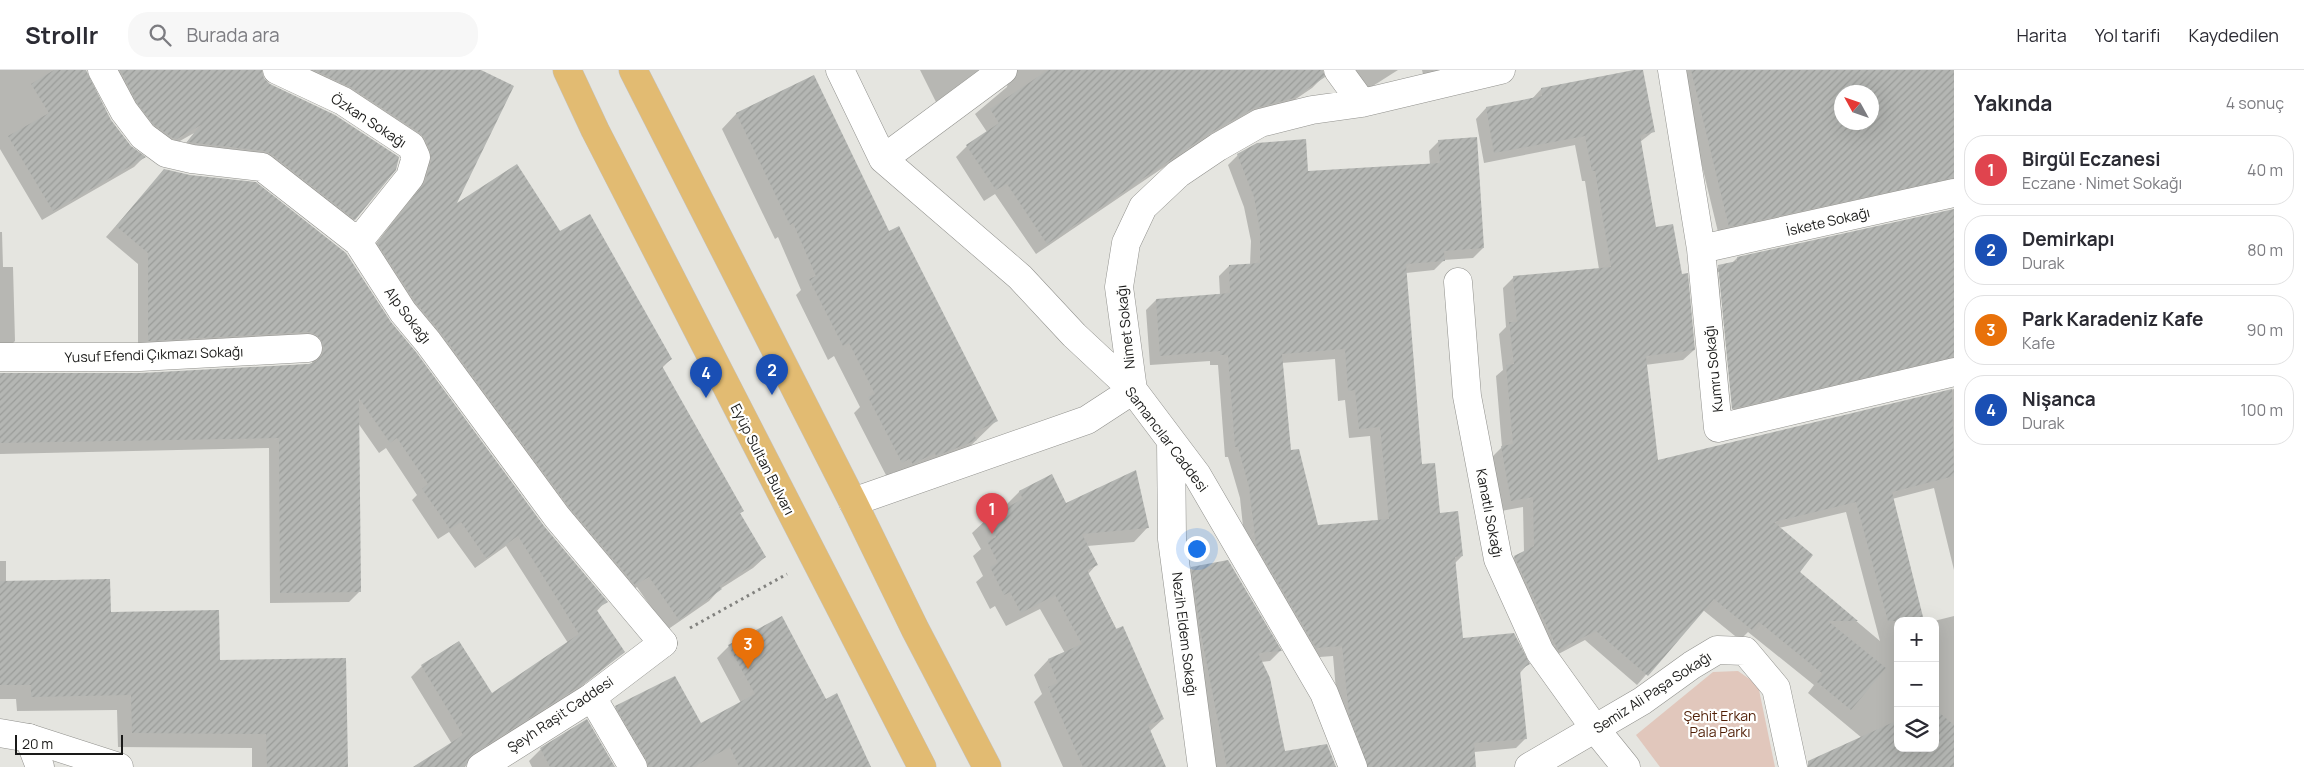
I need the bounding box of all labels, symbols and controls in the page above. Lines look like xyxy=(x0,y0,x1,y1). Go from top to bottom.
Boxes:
search box xyxy=(128,12,478,57)
text: Strollr xyxy=(25,18,98,51)
icon: search xyxy=(146,21,174,49)
text: Burada ara xyxy=(186,22,280,48)
text: Harita xyxy=(2017,23,2067,47)
text: Yol tarifi xyxy=(2095,23,2161,47)
text: Kaydedilen xyxy=(2189,23,2279,47)
north arrow xyxy=(1834,85,1879,130)
street label: Özkan Sokağı xyxy=(328,88,410,152)
text: Yakında xyxy=(1974,89,2052,117)
text: 4 sonuç xyxy=(2226,92,2284,114)
text: Birgül Eczanesi xyxy=(2022,146,2161,172)
text: 1 xyxy=(1987,159,1995,181)
text: 40 m xyxy=(2247,159,2283,181)
text: Eczane · Nimet Sokağı xyxy=(2022,172,2182,194)
street label: İskete Sokağı xyxy=(1784,202,1872,240)
text: Demirkapı xyxy=(2022,226,2115,252)
text: 2 xyxy=(1986,239,1996,261)
text: 80 m xyxy=(2247,239,2283,261)
text: Durak xyxy=(2022,252,2065,274)
street label: Alp Sokağı xyxy=(380,283,436,347)
street label: Nimet Sokağı xyxy=(1111,284,1139,370)
text: Park Karadeniz Kafe xyxy=(2022,306,2203,332)
text: 3 xyxy=(1986,319,1996,341)
text: 90 m xyxy=(2247,319,2283,341)
street label: Kumru Sokağı xyxy=(1699,325,1727,413)
text: Kafe xyxy=(2022,332,2055,354)
street label: Yusuf Efendi Çıkmazı Sokağı xyxy=(64,341,244,367)
pin: 2 xyxy=(756,354,788,395)
pin: 4 xyxy=(690,357,722,398)
street label: Samancılar Caddesi xyxy=(1121,382,1213,496)
text: Nişanca xyxy=(2022,386,2096,412)
text: 4 xyxy=(1986,399,1996,421)
text: 100 m xyxy=(2240,399,2283,421)
street label: Eyüp Sultan Bulvarı xyxy=(727,400,799,518)
text: Durak xyxy=(2022,412,2065,434)
street label: Kanatlı Sokağı xyxy=(1472,467,1508,559)
pin: 1 xyxy=(976,493,1008,534)
your location xyxy=(1184,536,1210,562)
street label: Nezih Eldem Sokağı xyxy=(1168,571,1202,697)
map controls xyxy=(1894,617,1939,752)
button: + xyxy=(1894,617,1939,662)
pin: 3 xyxy=(732,628,764,669)
street label: Semiz Ali Paşa Sokağı xyxy=(1589,647,1715,737)
button: − xyxy=(1894,662,1939,707)
street label: Şeyh Raşit Caddesi xyxy=(503,671,617,757)
park label: Şehit Erkan Pala Parkı xyxy=(1684,706,1756,741)
button: layers xyxy=(1894,707,1939,752)
scale bar xyxy=(15,732,122,755)
text: 20 m xyxy=(22,734,53,753)

